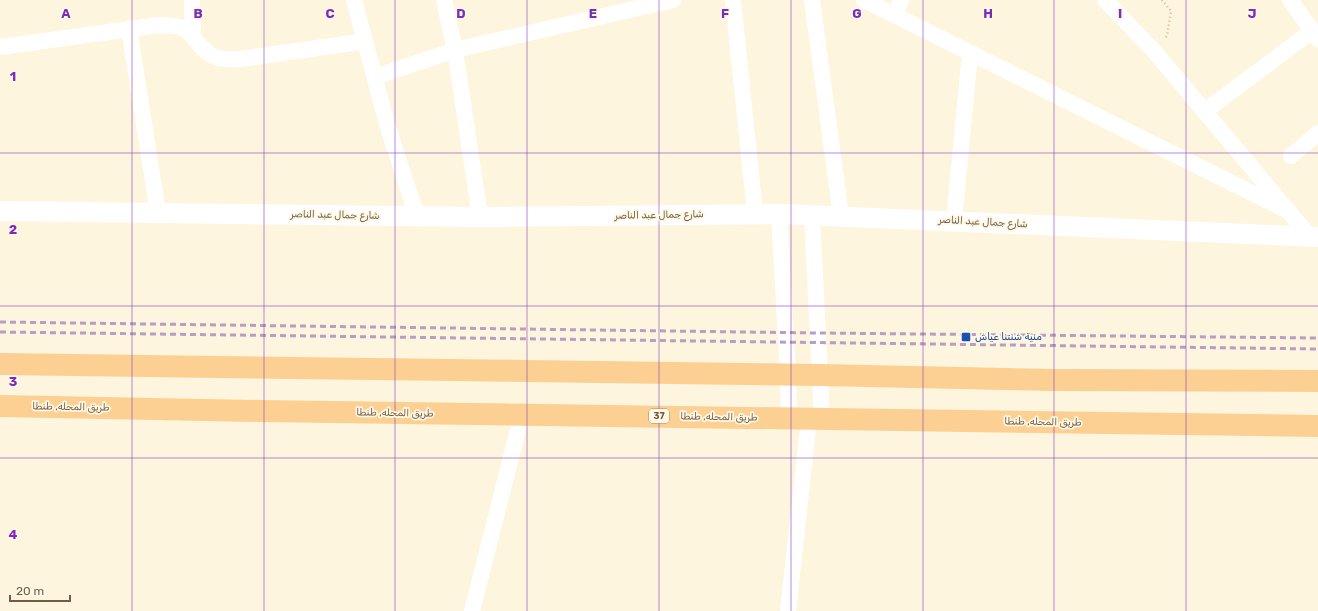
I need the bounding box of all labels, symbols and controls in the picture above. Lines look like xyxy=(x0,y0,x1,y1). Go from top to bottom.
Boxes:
text: A xyxy=(61,6,71,21)
text: B xyxy=(193,6,203,21)
text: C xyxy=(325,6,335,21)
text: D xyxy=(456,6,466,21)
text: E xyxy=(589,6,597,21)
text: F xyxy=(721,6,729,21)
text: G xyxy=(852,6,862,21)
text: H xyxy=(983,6,993,21)
text: I xyxy=(1118,6,1122,21)
text: J xyxy=(1248,6,1256,21)
text: 1 xyxy=(10,69,16,84)
street label: شارع جمال عبد الناصر xyxy=(289,208,380,223)
street label: شارع جمال عبد الناصر xyxy=(613,208,704,223)
street label: شارع جمال عبد الناصر xyxy=(937,214,1028,231)
text: 2 xyxy=(9,222,17,237)
marker: منية شنتنا عياش xyxy=(960,331,972,343)
place label: منية شنتنا عياش xyxy=(975,331,1042,343)
text: 3 xyxy=(9,374,18,389)
street label: طريق المحله, طنطا xyxy=(32,400,110,414)
street label: طريق المحله, طنطا xyxy=(356,406,434,420)
road number: 37 xyxy=(649,409,669,423)
street label: طريق المحله, طنطا xyxy=(680,410,758,424)
street label: طريق المحله, طنطا xyxy=(1004,415,1082,429)
text: 4 xyxy=(9,527,18,542)
scale bar xyxy=(10,577,70,603)
text: 20 m xyxy=(16,584,44,598)

